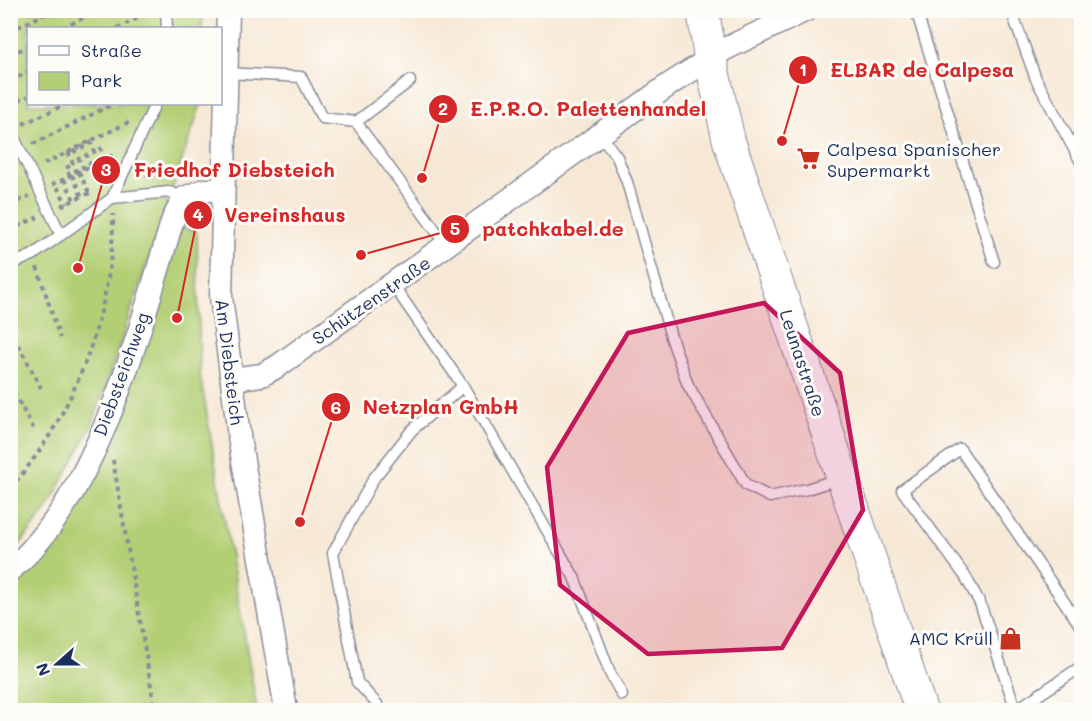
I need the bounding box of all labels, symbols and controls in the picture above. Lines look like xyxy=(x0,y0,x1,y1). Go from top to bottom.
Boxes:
legend xyxy=(27,27,222,105)
text: Straße xyxy=(81,38,142,62)
callout: ELBAR de Calpesa xyxy=(788,51,1026,89)
text: ELBAR de Calpesa xyxy=(830,56,1014,82)
text: 1 xyxy=(799,57,807,81)
text: Park xyxy=(81,68,122,92)
callout: E.P.R.O. Palettenhandel xyxy=(428,90,718,128)
text: E.P.R.O. Palettenhandel xyxy=(470,95,706,121)
text: 2 xyxy=(438,96,448,120)
place label: Calpesa Spanischer Supermarkt xyxy=(827,137,1001,182)
supermarket icon: Calpesa Spanischer Supermarkt xyxy=(796,146,822,172)
callout: Friedhof Diebsteich xyxy=(91,151,346,189)
text: Friedhof Diebsteich xyxy=(133,156,335,182)
text: 3 xyxy=(101,157,112,181)
callout: Vereinshaus xyxy=(183,196,358,234)
text: Vereinshaus xyxy=(224,201,346,227)
text: 4 xyxy=(192,202,204,226)
callout: patchkabel.de xyxy=(440,210,635,248)
text: patchkabel.de xyxy=(482,215,624,241)
text: 5 xyxy=(450,216,460,240)
street label: Schützenstraße xyxy=(307,250,435,350)
street label: Am Diebsteich xyxy=(210,297,250,427)
street label: Leunastraße xyxy=(774,306,832,420)
street label: Diebsteichweg xyxy=(87,309,155,439)
callout: Netzplan GmbH xyxy=(321,388,531,426)
text: Netzplan GmbH xyxy=(363,393,519,419)
text: 6 xyxy=(331,395,342,419)
shop icon: AMC Krüll xyxy=(998,625,1024,651)
place label: AMC Krüll xyxy=(909,626,993,650)
north arrow xyxy=(27,634,87,694)
text: N xyxy=(31,660,55,679)

